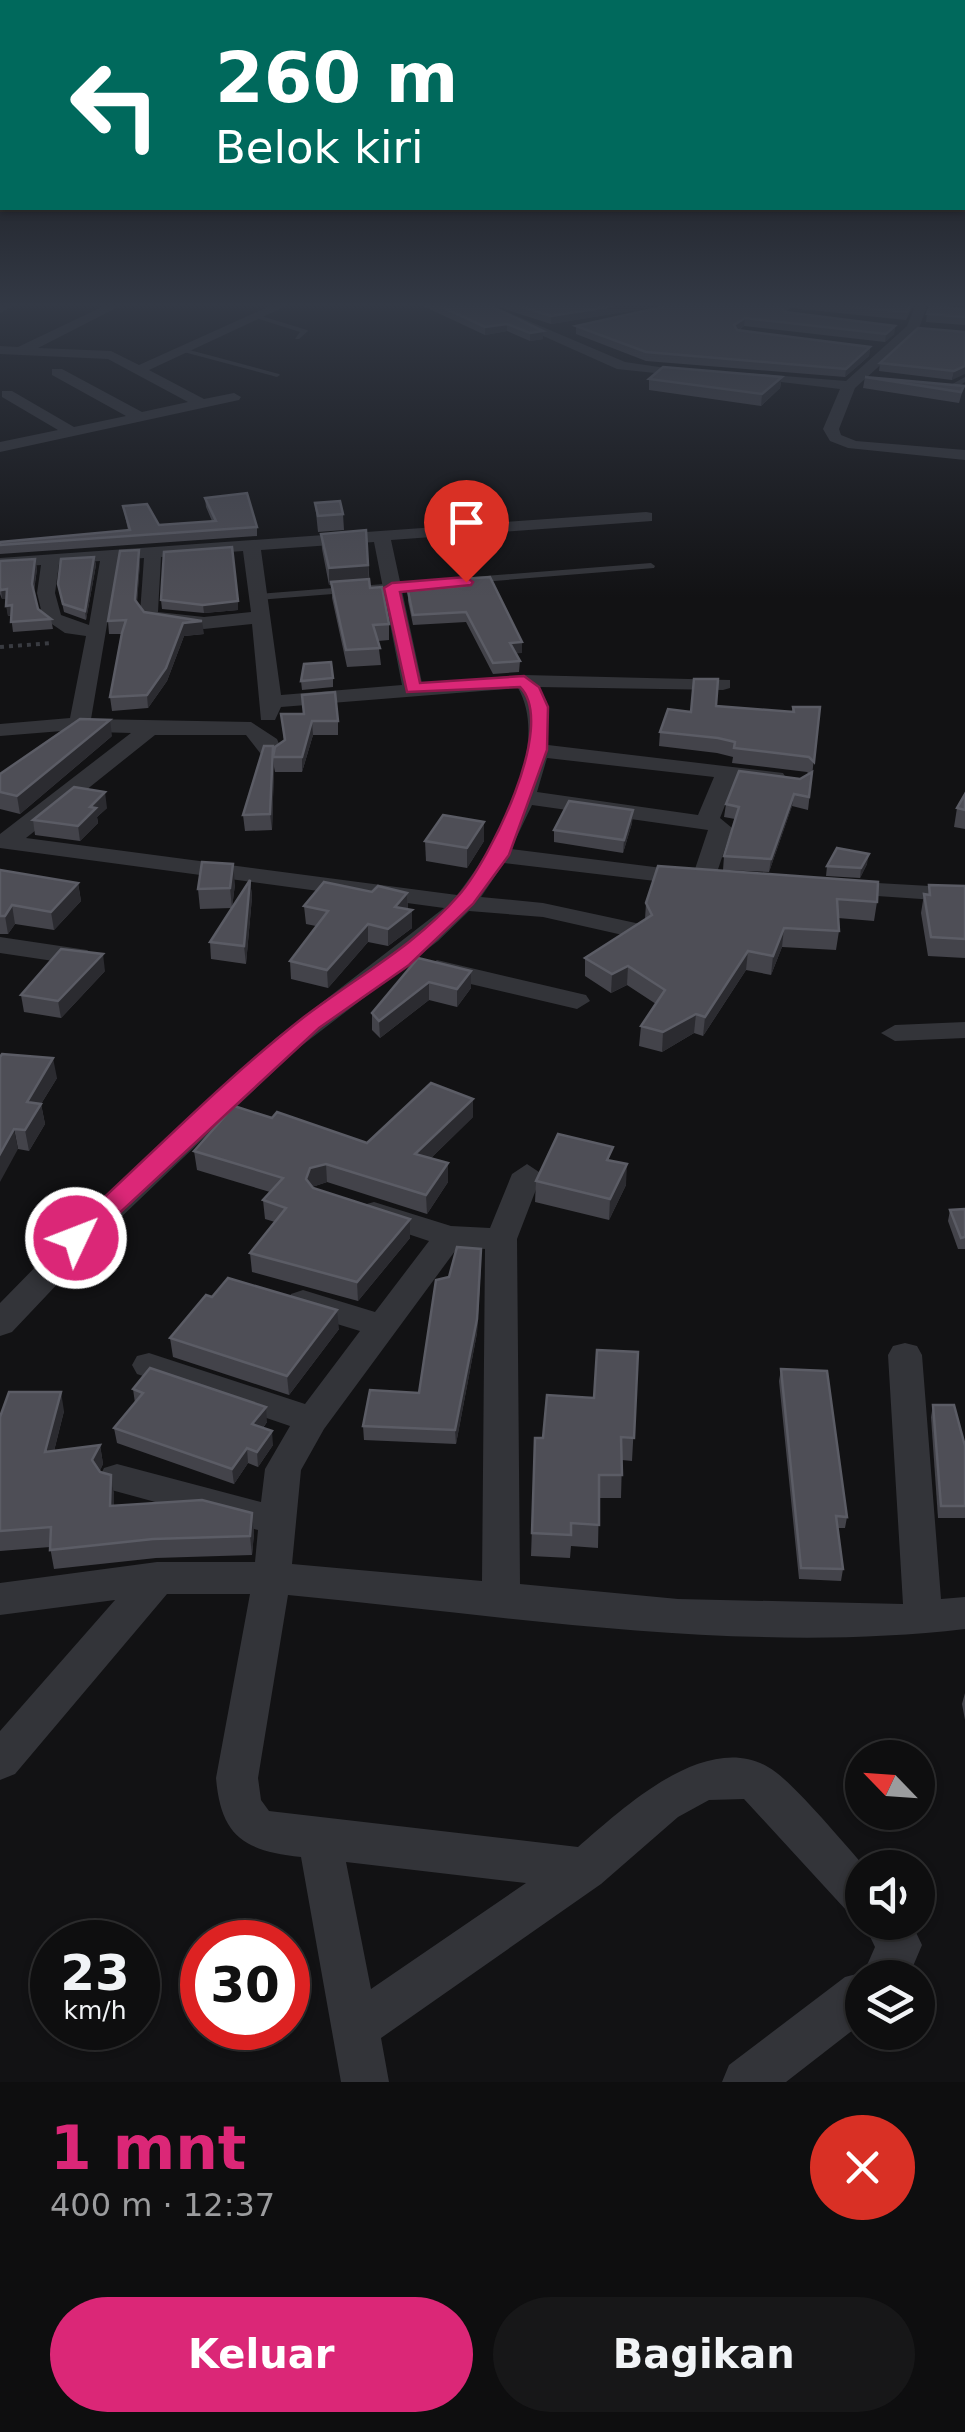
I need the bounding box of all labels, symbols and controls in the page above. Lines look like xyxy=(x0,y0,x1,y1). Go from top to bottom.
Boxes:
text: 260 m xyxy=(215,37,458,119)
icon: left xyxy=(50,40,180,170)
text: Belok kiri xyxy=(215,121,424,174)
pin xyxy=(424,480,509,583)
icon: arrive xyxy=(439,495,494,550)
position arrow xyxy=(24,1186,128,1290)
north arrow xyxy=(845,1740,935,1830)
map controls xyxy=(845,1740,935,2050)
button: sound xyxy=(845,1850,935,1940)
speed limit sign: 30 xyxy=(180,1920,310,2050)
text: 23 xyxy=(60,1944,130,2002)
button: layers xyxy=(845,1960,935,2050)
text: km/h xyxy=(63,1996,127,2025)
text: 1 mnt xyxy=(50,2113,247,2183)
button: close xyxy=(810,2115,915,2220)
text: 400 m · 12:37 xyxy=(50,2186,275,2224)
button: Keluar xyxy=(50,2297,473,2412)
button: Bagikan xyxy=(493,2297,915,2412)

